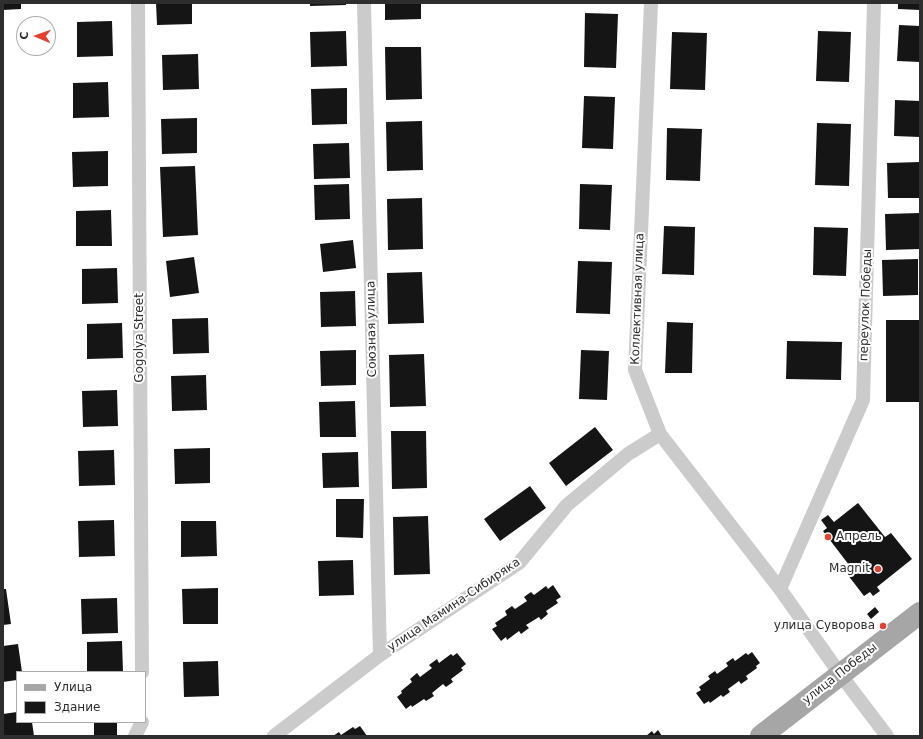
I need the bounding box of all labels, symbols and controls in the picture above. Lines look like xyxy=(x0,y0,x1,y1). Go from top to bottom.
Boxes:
north arrow xyxy=(16,16,56,56)
text: С xyxy=(18,31,31,40)
street label: Коллективная улица xyxy=(629,233,647,365)
street label: переулок Победы xyxy=(857,249,875,361)
street label: Союзная улица xyxy=(364,281,380,377)
street label: Gogolya Street xyxy=(133,293,147,383)
place label: Апрель xyxy=(836,530,882,544)
marker: Апрель xyxy=(823,532,833,542)
street label: улица Мамина-Сибиряка xyxy=(385,555,523,655)
place label: Magnit xyxy=(829,562,870,576)
marker: Magnit xyxy=(873,564,883,574)
place label: улица Суворова xyxy=(774,619,875,633)
marker: улица Суворова xyxy=(878,621,888,631)
street label: улица Победы xyxy=(800,640,880,708)
legend xyxy=(16,671,146,723)
text: Улица xyxy=(54,680,92,694)
text: Здание xyxy=(54,700,100,714)

